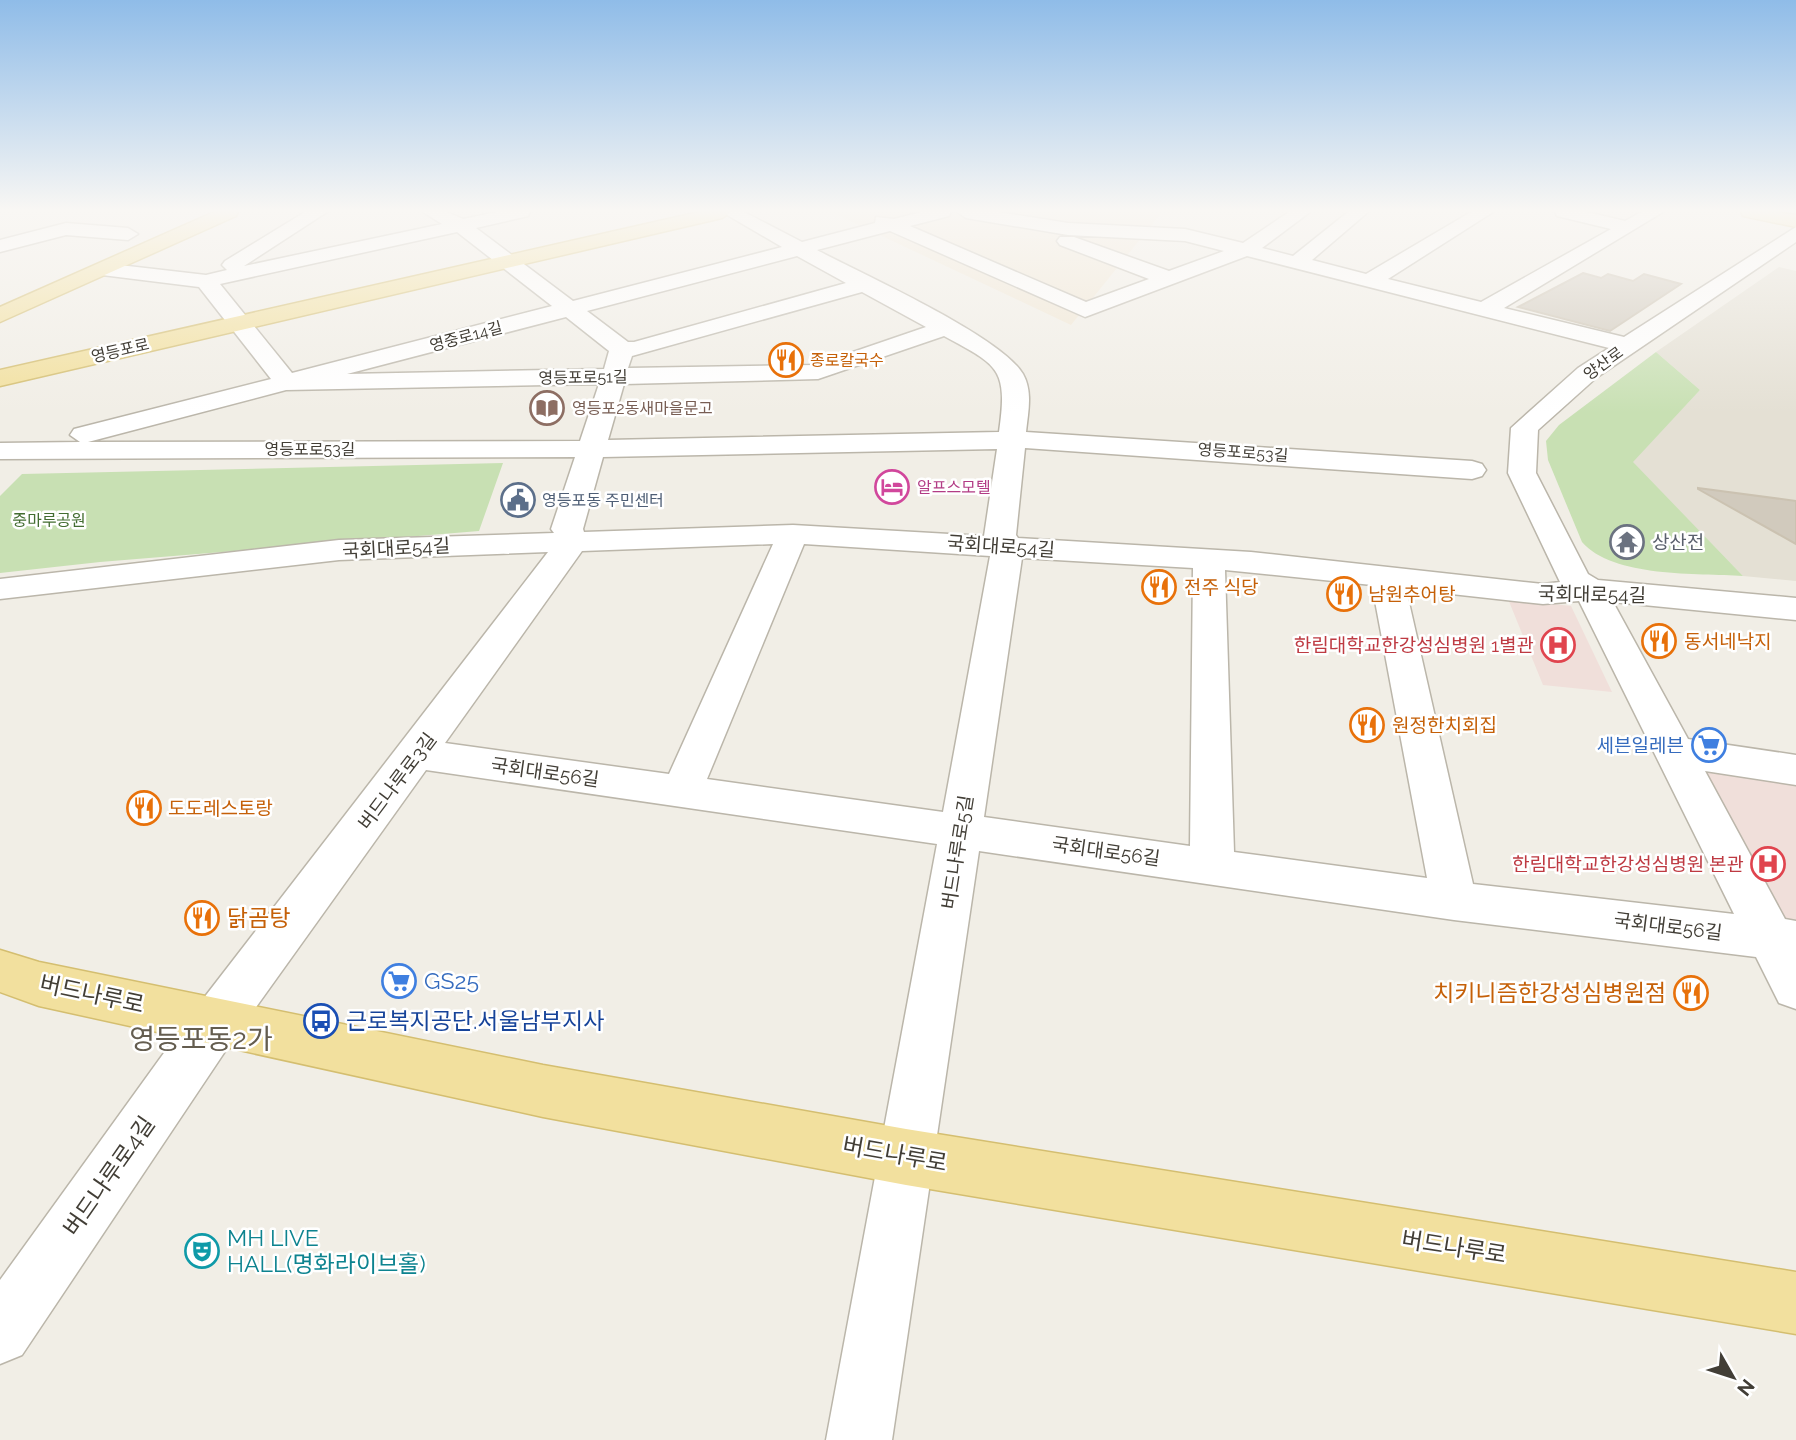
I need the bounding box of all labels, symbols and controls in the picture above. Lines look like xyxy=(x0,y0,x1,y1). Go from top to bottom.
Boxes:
street label: 영중로14길 xyxy=(428,318,505,355)
street label: 영등포로 xyxy=(89,335,151,366)
restaurant icon: 종로칼국수 xyxy=(767,341,805,379)
street label: 양산로 xyxy=(1580,343,1627,384)
place label: 종로칼국수 xyxy=(810,351,884,370)
street label: 영등포로51길 xyxy=(538,367,628,388)
library icon: 영등포2동새마을문고 xyxy=(528,389,566,427)
place label: 영등포2동새마을문고 xyxy=(572,399,713,418)
street label: 영등포로53길 xyxy=(265,440,355,459)
street label: 영등포로53길 xyxy=(1197,440,1289,465)
hotel icon: 알프스모텔 xyxy=(873,468,911,506)
place label: 알프스모텔 xyxy=(917,478,991,497)
public building icon: 영등포동 주민센터 xyxy=(499,481,537,519)
place label: 영등포동 주민센터 xyxy=(542,491,664,510)
park label: 중마루공원 xyxy=(12,511,86,530)
temple icon: 상산전 xyxy=(1608,523,1646,561)
street label: 국회대로54길 xyxy=(946,531,1056,561)
place label: 상산전 xyxy=(1652,531,1704,553)
street label: 국회대로54길 xyxy=(341,534,451,562)
restaurant icon: 전주 식당 xyxy=(1140,568,1178,606)
restaurant icon: 남원추어탕 xyxy=(1325,575,1363,613)
place label: 전주 식당 xyxy=(1184,576,1259,598)
street label: 국회대로54길 xyxy=(1538,582,1646,606)
place label: 남원추어탕 xyxy=(1368,583,1456,605)
restaurant icon: 동서네낙지 xyxy=(1640,622,1678,660)
hospital icon: 한림대학교한강성심병원 1별관 xyxy=(1539,626,1577,664)
place label: 동서네낙지 xyxy=(1684,630,1771,652)
place label: 한림대학교한강성심병원 1별관 xyxy=(1294,634,1534,656)
restaurant icon: 원정한치회집 xyxy=(1348,706,1386,744)
place label: 원정한치회집 xyxy=(1392,714,1497,736)
supermarket icon: 세븐일레븐 xyxy=(1690,726,1728,764)
street label: 버드나루로3길 xyxy=(354,728,440,834)
place label: 세븐일레븐 xyxy=(1597,734,1684,756)
street label: 국회대로56길 xyxy=(489,754,601,790)
restaurant icon: 도도레스토랑 xyxy=(125,789,163,827)
street label: 버드나루로5길 xyxy=(937,793,977,911)
place label: 도도레스토랑 xyxy=(168,797,273,819)
street label: 국회대로56길 xyxy=(1050,833,1162,869)
hospital icon: 한림대학교한강성심병원 본관 xyxy=(1749,845,1787,883)
place label: 한림대학교한강성심병원 본관 xyxy=(1512,853,1744,875)
restaurant icon: 닭곰탕 xyxy=(183,899,221,937)
place label: 닭곰탕 xyxy=(227,904,290,931)
street label: 국회대로56길 xyxy=(1612,908,1724,944)
supermarket icon: GS25 xyxy=(380,962,418,1000)
place label: GS25 xyxy=(424,967,479,994)
street label: 버드나루로 xyxy=(38,969,147,1018)
restaurant icon: 치키니즘한강성심병원점 xyxy=(1672,974,1710,1012)
place label: 치키니즘한강성심병원점 xyxy=(1433,979,1666,1006)
bus stop icon: 근로복지공단.서울남부지사 xyxy=(302,1002,340,1040)
place label: 근로복지공단.서울남부지사 xyxy=(346,1007,604,1034)
district label: 영등포동2가 xyxy=(129,1023,273,1056)
street label: 버드나루로4길 xyxy=(58,1111,160,1241)
street label: 버드나루로 xyxy=(841,1131,950,1176)
place label: MH LIVE HALL(명화라이브홀) xyxy=(227,1224,426,1277)
street label: 버드나루로 xyxy=(1400,1225,1508,1268)
theatre icon: MH LIVE HALL(명화라이브홀) xyxy=(183,1232,221,1270)
north arrow xyxy=(1698,1342,1768,1412)
text: N xyxy=(1733,1375,1759,1400)

